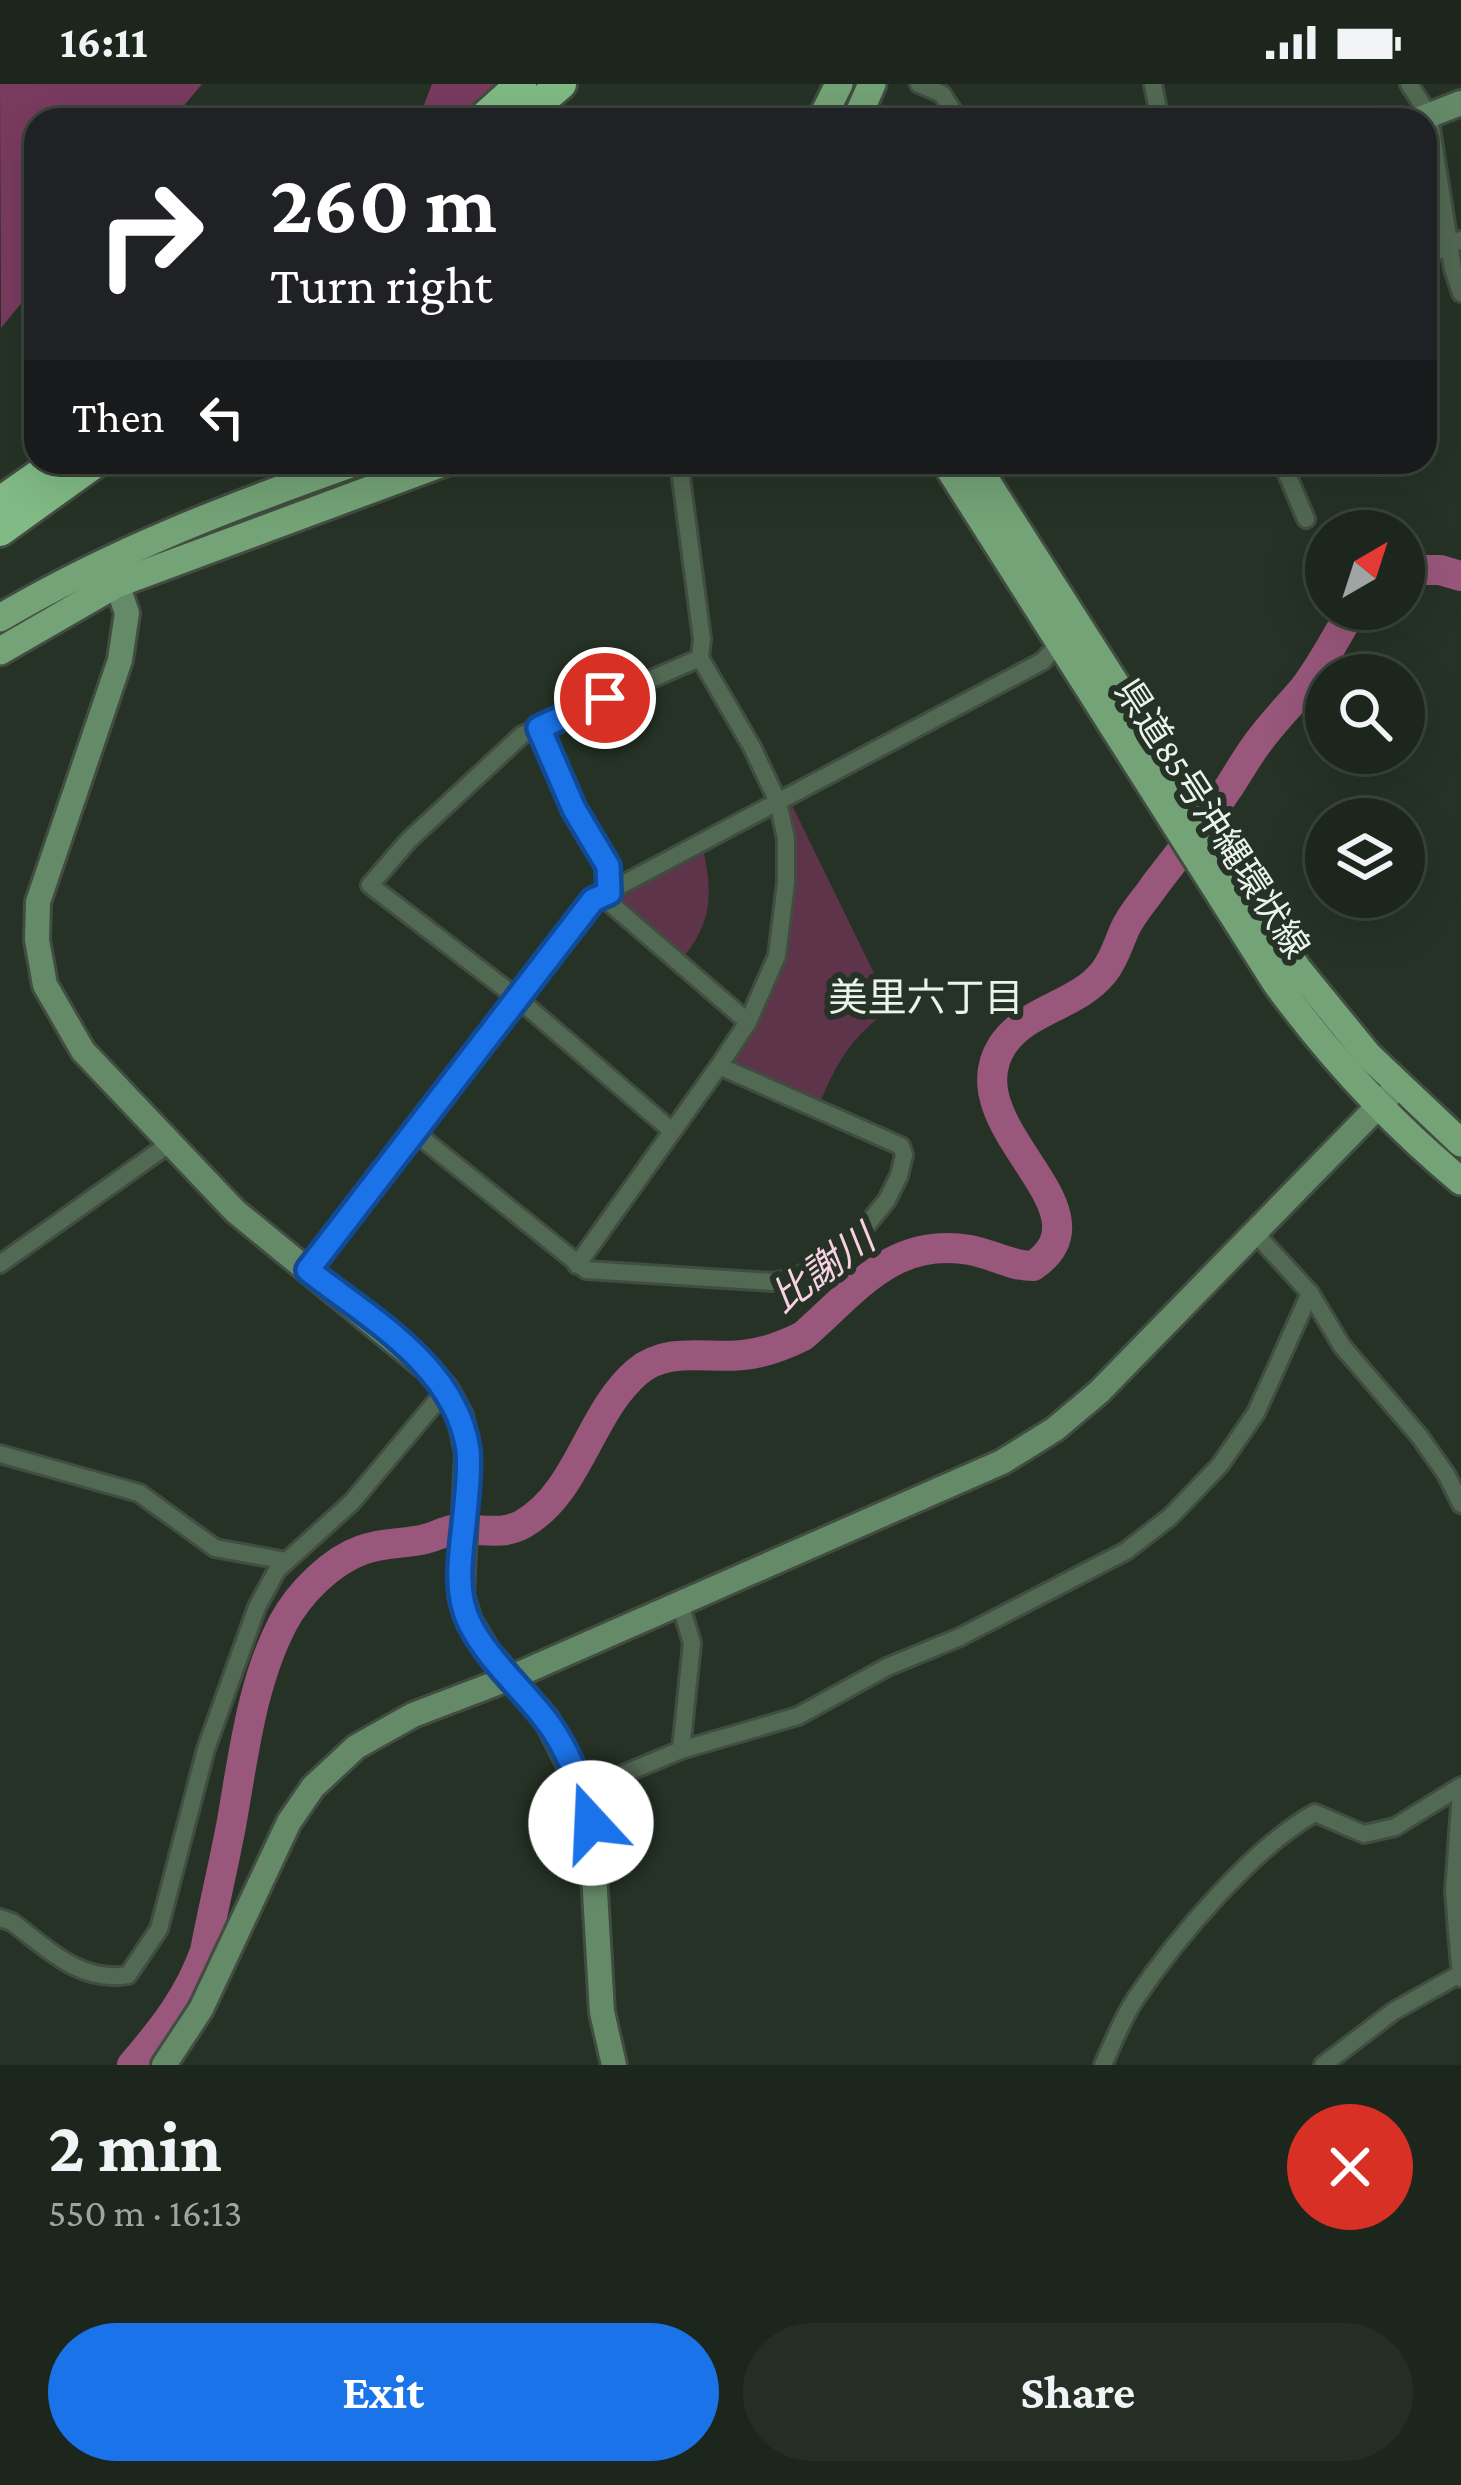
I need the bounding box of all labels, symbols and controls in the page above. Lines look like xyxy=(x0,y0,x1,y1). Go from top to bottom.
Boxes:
text: 16:11 xyxy=(60,17,148,67)
icon: right xyxy=(72,156,228,312)
text: 260 m xyxy=(270,157,497,250)
text: Turn right xyxy=(270,255,492,315)
icon: left xyxy=(189,384,255,450)
text: Then xyxy=(72,392,165,442)
north arrow xyxy=(1305,510,1425,630)
map controls xyxy=(1305,510,1425,918)
pin xyxy=(554,647,656,749)
button: search xyxy=(1305,654,1425,774)
icon: arrive xyxy=(572,665,638,731)
street label: 県道85号沖縄環状線 xyxy=(1107,672,1317,965)
button: layers xyxy=(1305,798,1425,918)
district label: 美里六丁目 xyxy=(828,976,1024,1019)
water label: 比謝川 xyxy=(762,1214,885,1320)
position arrow xyxy=(528,1760,654,1886)
button: close xyxy=(1287,2104,1413,2230)
text: 2 min xyxy=(48,2106,222,2186)
text: 550 m · 16:13 xyxy=(48,2191,242,2234)
button: Exit xyxy=(48,2323,719,2461)
button: Share xyxy=(743,2323,1413,2461)

